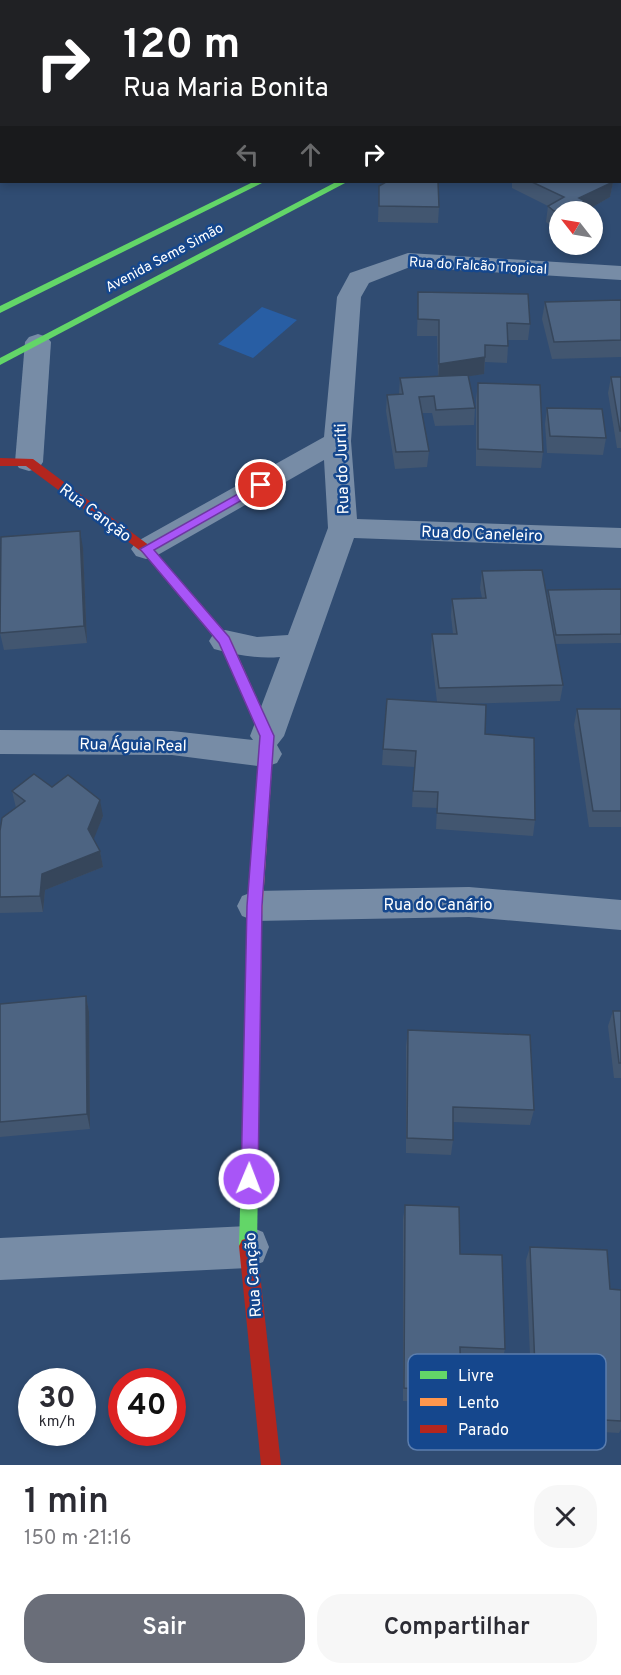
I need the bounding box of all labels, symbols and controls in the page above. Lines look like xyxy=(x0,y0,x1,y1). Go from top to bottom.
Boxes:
text: 120 m xyxy=(123,20,240,73)
icon: right xyxy=(24,24,102,102)
text: Rua Maria Bonita xyxy=(123,72,329,106)
icon: left xyxy=(231,138,264,171)
icon: ahead xyxy=(294,138,327,171)
icon: right xyxy=(357,138,390,171)
north arrow xyxy=(549,201,603,255)
map controls xyxy=(549,201,603,255)
street label: Avenida Seme Simão xyxy=(103,220,227,297)
street label: Rua do Falcão Tropical xyxy=(408,254,547,279)
street label: Rua do Juriti xyxy=(331,423,355,515)
pin xyxy=(235,459,286,510)
icon: arrive xyxy=(244,468,277,501)
street label: Rua Canção xyxy=(55,480,135,547)
street label: Rua do Caneleiro xyxy=(421,523,543,547)
street label: Rua Águia Real xyxy=(79,733,187,757)
street label: Rua do Canário xyxy=(384,896,493,916)
position arrow xyxy=(217,1147,281,1211)
street label: Rua Canção xyxy=(241,1232,267,1318)
legend xyxy=(408,1354,606,1450)
text: Livre xyxy=(458,1367,494,1387)
speed limit sign: 40 xyxy=(108,1368,186,1446)
text: 30 xyxy=(38,1381,76,1418)
text: Lento xyxy=(458,1394,499,1414)
text: km/h xyxy=(39,1413,75,1432)
text: Parado xyxy=(458,1421,509,1441)
text: 1 min xyxy=(24,1480,109,1526)
button: close xyxy=(534,1485,597,1548)
text: 150 m · 21:16 xyxy=(24,1526,131,1552)
button: Sair xyxy=(24,1594,305,1663)
button: Compartilhar xyxy=(317,1594,597,1663)

